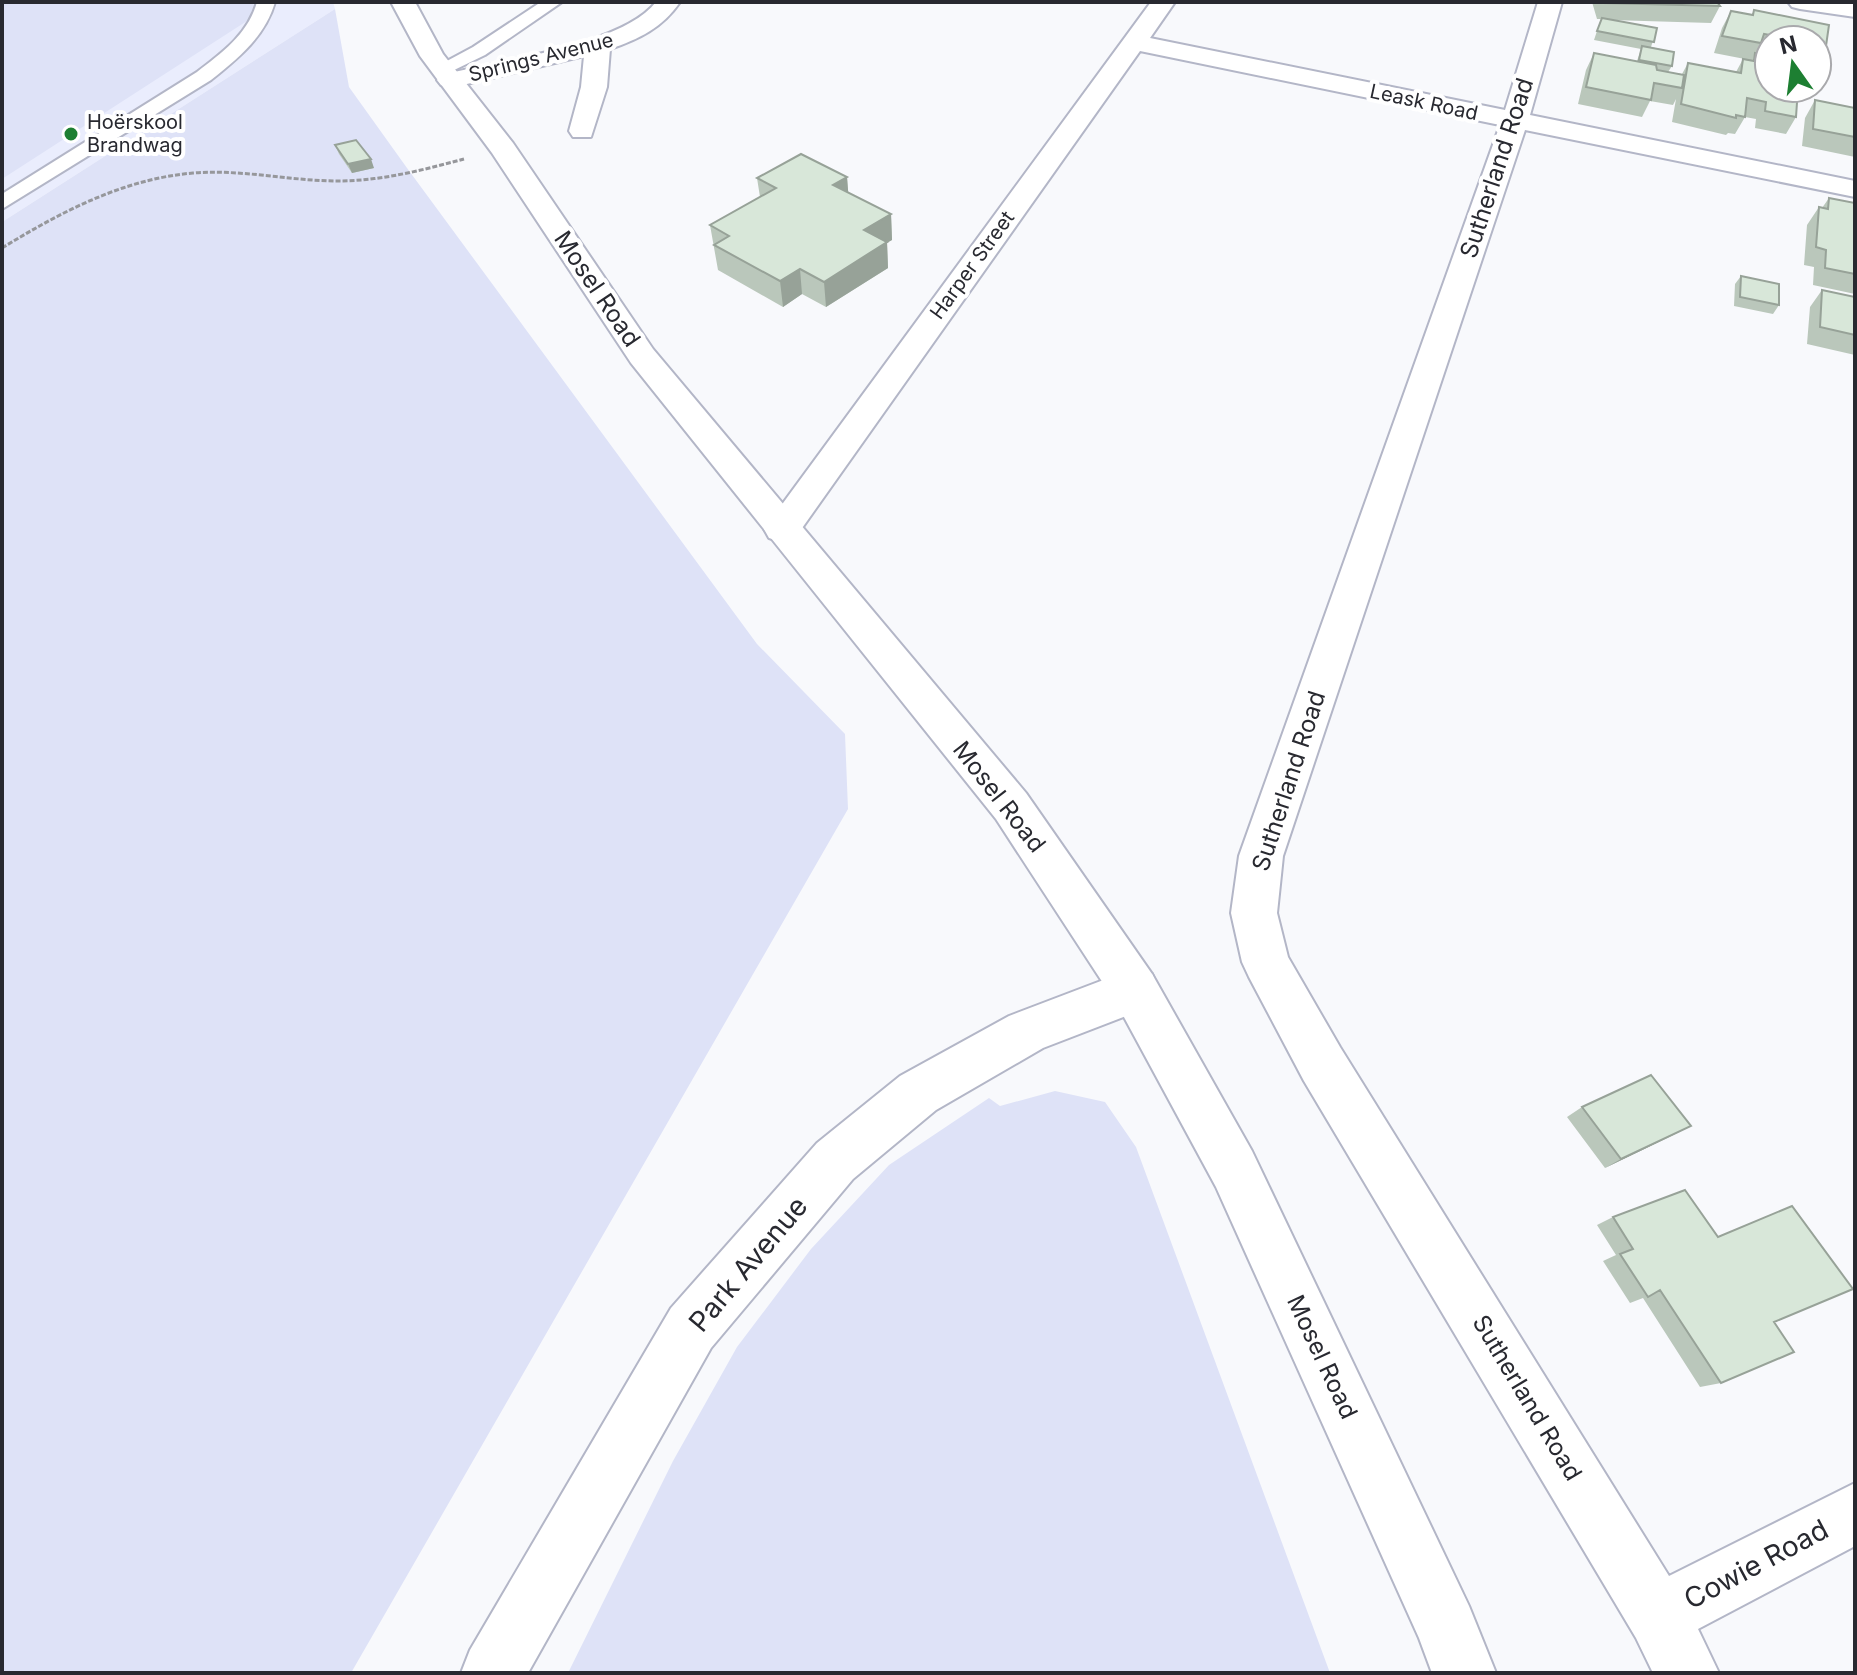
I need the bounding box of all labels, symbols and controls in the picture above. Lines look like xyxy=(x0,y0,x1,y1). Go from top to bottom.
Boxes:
north arrow xyxy=(1753,24,1833,104)
street label: Springs Avenue xyxy=(466,27,616,87)
text: N xyxy=(1777,30,1799,59)
street label: Sutherland Road xyxy=(1454,74,1539,262)
street label: Leask Road xyxy=(1368,79,1480,125)
place label: Hoërskool Brandwag xyxy=(87,110,183,157)
marker: Hoërskool Brandwag xyxy=(62,125,80,143)
street label: Harper Street xyxy=(925,206,1019,324)
street label: Mosel Road xyxy=(548,225,647,352)
street label: Sutherland Road xyxy=(1246,687,1331,875)
street label: Mosel Road xyxy=(947,735,1052,858)
street label: Park Avenue xyxy=(682,1189,814,1339)
street label: Mosel Road xyxy=(1281,1290,1364,1423)
street label: Sutherland Road xyxy=(1467,1310,1588,1486)
street label: Cowie Road xyxy=(1678,1512,1834,1616)

